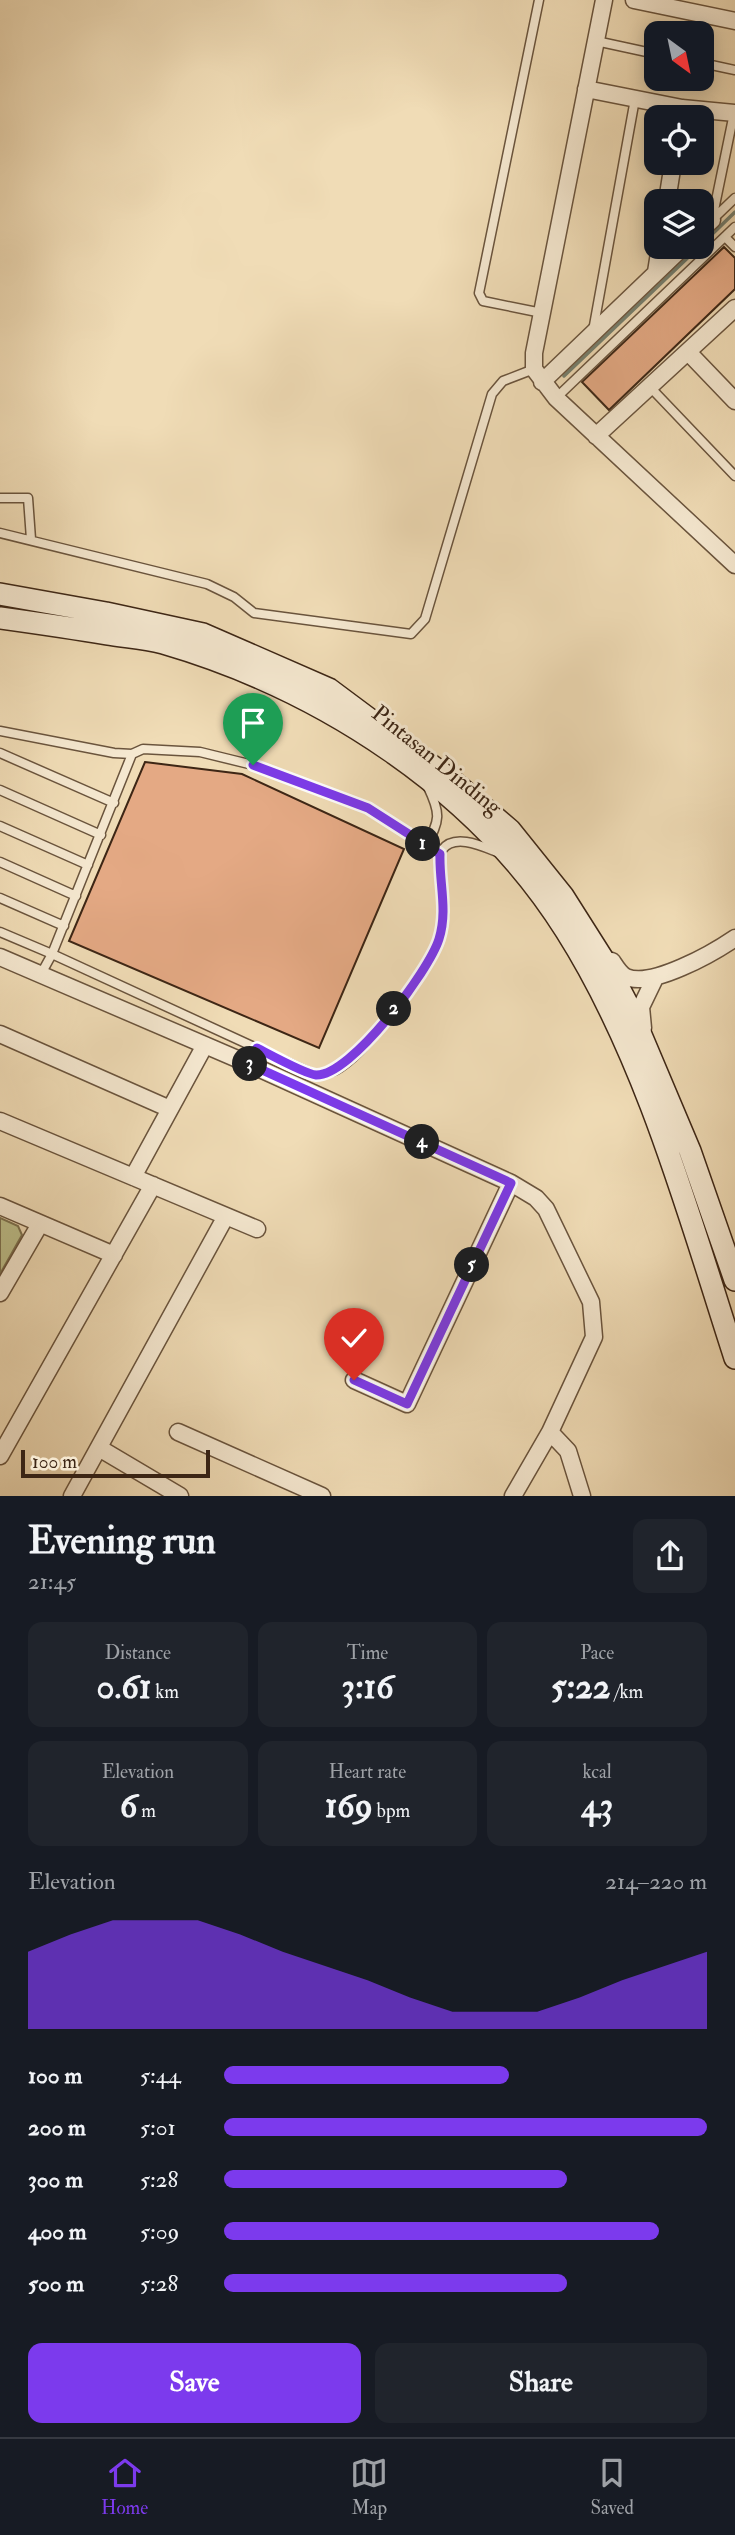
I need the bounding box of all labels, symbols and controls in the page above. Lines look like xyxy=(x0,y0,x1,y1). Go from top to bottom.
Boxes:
north arrow xyxy=(644,21,714,91)
map controls xyxy=(644,21,714,259)
button: locate xyxy=(644,105,714,175)
button: layers xyxy=(644,189,714,259)
pin xyxy=(223,693,283,765)
street label: Pintasan Dinding xyxy=(366,699,509,822)
icon: arrive xyxy=(234,704,272,742)
pin: 1 xyxy=(406,826,440,862)
text: 1 xyxy=(419,831,426,855)
pin: 2 xyxy=(376,992,412,1026)
text: 2 xyxy=(389,996,398,1020)
pin: 3 xyxy=(232,1046,268,1082)
text: 3 xyxy=(246,1051,253,1075)
pin: 4 xyxy=(404,1124,440,1160)
text: 4 xyxy=(416,1129,427,1153)
pin: 5 xyxy=(454,1248,490,1282)
text: 5 xyxy=(467,1252,476,1276)
pin xyxy=(324,1308,384,1380)
icon: check xyxy=(335,1319,373,1357)
scale bar xyxy=(21,1447,210,1478)
text: 100 m xyxy=(32,1450,77,1474)
text: Evening run xyxy=(28,1517,216,1565)
button: share xyxy=(633,1519,707,1593)
text: 21:45 xyxy=(28,1567,76,1596)
text: Distance xyxy=(105,1641,171,1665)
text: Time xyxy=(347,1641,388,1665)
text: Pace xyxy=(580,1641,614,1665)
text: 0.61 xyxy=(97,1665,151,1709)
text: 3:16 xyxy=(341,1665,394,1709)
text: 5:22 xyxy=(551,1665,611,1709)
text: km xyxy=(151,1680,179,1704)
text: /km xyxy=(611,1680,643,1704)
text: Elevation xyxy=(102,1760,174,1784)
text: Heart rate xyxy=(329,1760,406,1784)
text: kcal xyxy=(583,1760,612,1784)
text: 6 xyxy=(120,1784,137,1828)
text: 169 xyxy=(325,1784,373,1828)
text: 43 xyxy=(581,1784,613,1828)
text: m xyxy=(137,1799,156,1823)
text: bpm xyxy=(373,1799,410,1823)
text: Elevation xyxy=(28,1867,116,1896)
text: 214–220 m xyxy=(605,1867,707,1896)
text: 100 m xyxy=(28,2061,82,2090)
text: 5:44 xyxy=(140,2061,181,2090)
text: 200 m xyxy=(28,2113,86,2142)
text: 5:01 xyxy=(140,2113,176,2142)
text: 300 m xyxy=(28,2165,83,2194)
text: 5:28 xyxy=(140,2165,178,2194)
text: 400 m xyxy=(28,2217,87,2246)
text: 5:09 xyxy=(140,2217,179,2246)
text: 500 m xyxy=(28,2269,84,2298)
text: 5:28 xyxy=(140,2269,178,2298)
button: Save xyxy=(28,2343,361,2423)
button: Share xyxy=(375,2343,707,2423)
tab: Home xyxy=(101,2454,148,2520)
tab: Map xyxy=(350,2454,388,2520)
tab: Saved xyxy=(590,2454,634,2520)

